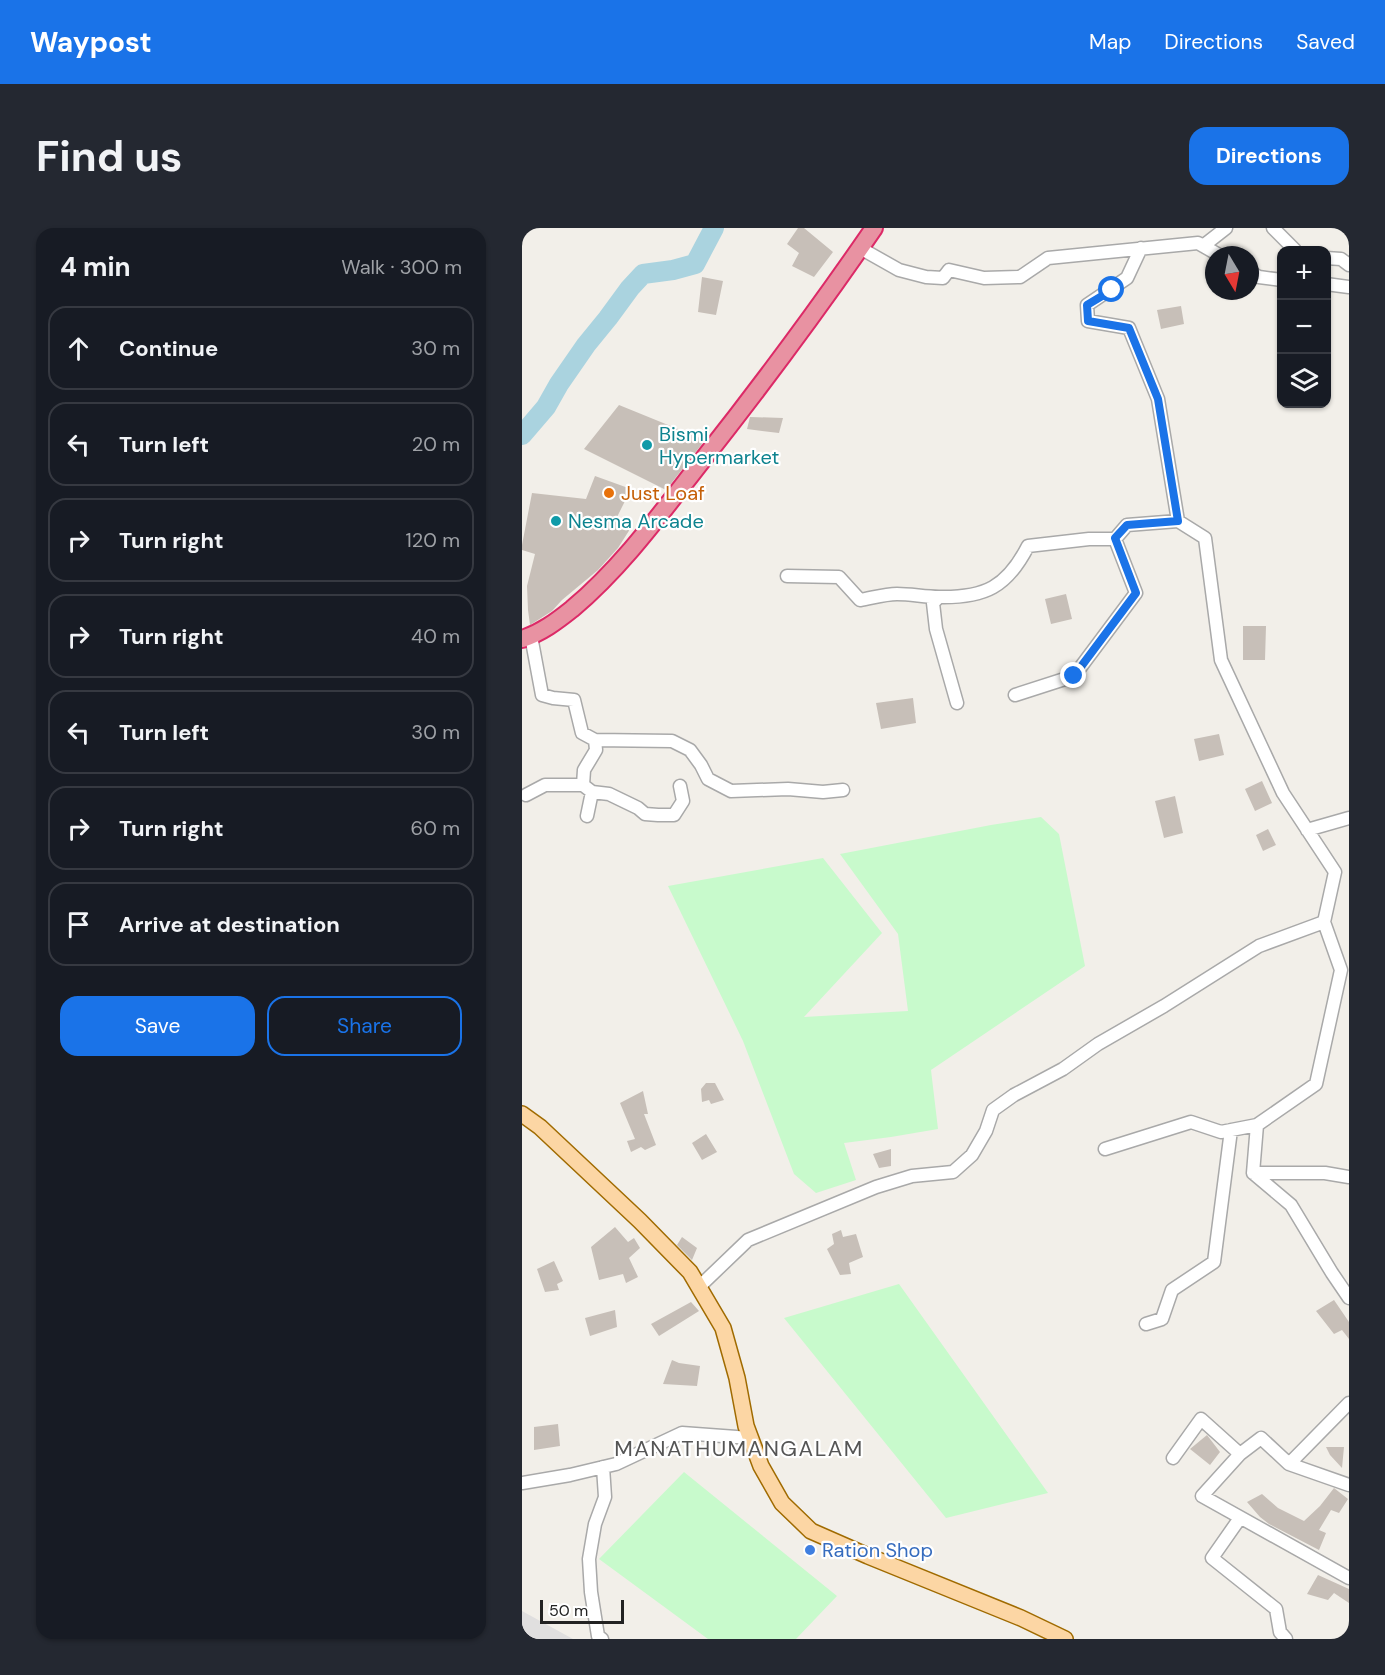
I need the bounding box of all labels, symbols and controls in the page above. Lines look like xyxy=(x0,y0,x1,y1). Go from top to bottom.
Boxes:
text: Waypost xyxy=(30,24,152,61)
text: Map xyxy=(1089,28,1131,56)
text: Directions xyxy=(1164,28,1263,56)
text: Saved xyxy=(1296,28,1355,56)
button: Directions xyxy=(1189,127,1349,185)
text: Find us xyxy=(36,129,182,184)
north arrow xyxy=(1205,246,1259,300)
map controls xyxy=(1277,246,1331,408)
button: + xyxy=(1277,246,1331,300)
text: 4 min xyxy=(60,250,131,284)
text: Walk · 300 m xyxy=(341,254,462,280)
route start xyxy=(1098,276,1124,302)
button: − xyxy=(1277,300,1331,354)
icon: ahead xyxy=(62,332,95,365)
text: Continue xyxy=(119,334,218,363)
text: 30 m xyxy=(411,335,460,361)
button: layers xyxy=(1277,354,1331,408)
place label: Bismi Hypermarket xyxy=(659,421,779,470)
icon: left xyxy=(62,428,95,461)
text: Turn left xyxy=(119,430,209,459)
text: 20 m xyxy=(412,431,460,457)
marker: Bismi Hypermarket xyxy=(640,438,654,452)
place label: Just Loaf xyxy=(621,480,705,506)
marker: Just Loaf xyxy=(602,486,616,500)
place label: Nesma Arcade xyxy=(568,508,704,534)
marker: Nesma Arcade xyxy=(549,514,563,528)
icon: right xyxy=(62,524,95,557)
text: Turn right xyxy=(119,526,224,555)
text: 120 m xyxy=(406,527,460,553)
icon: right xyxy=(62,620,95,653)
text: Turn right xyxy=(119,622,224,651)
text: 40 m xyxy=(411,623,460,649)
route end xyxy=(1060,662,1086,688)
icon: left xyxy=(62,716,95,749)
text: Turn left xyxy=(119,718,209,747)
text: 30 m xyxy=(411,719,460,745)
icon: right xyxy=(62,812,95,845)
text: Turn right xyxy=(119,814,224,843)
text: 60 m xyxy=(411,815,460,841)
icon: arrive xyxy=(62,908,95,941)
text: Arrive at destination xyxy=(119,910,340,939)
button: Save xyxy=(60,996,255,1056)
button: Share xyxy=(267,996,462,1056)
district label: MANATHUMANGALAM xyxy=(614,1434,864,1463)
place label: Ration Shop xyxy=(822,1537,933,1563)
marker: Ration Shop xyxy=(803,1543,817,1557)
scale bar xyxy=(540,1597,624,1624)
text: 50 m xyxy=(549,1600,588,1621)

